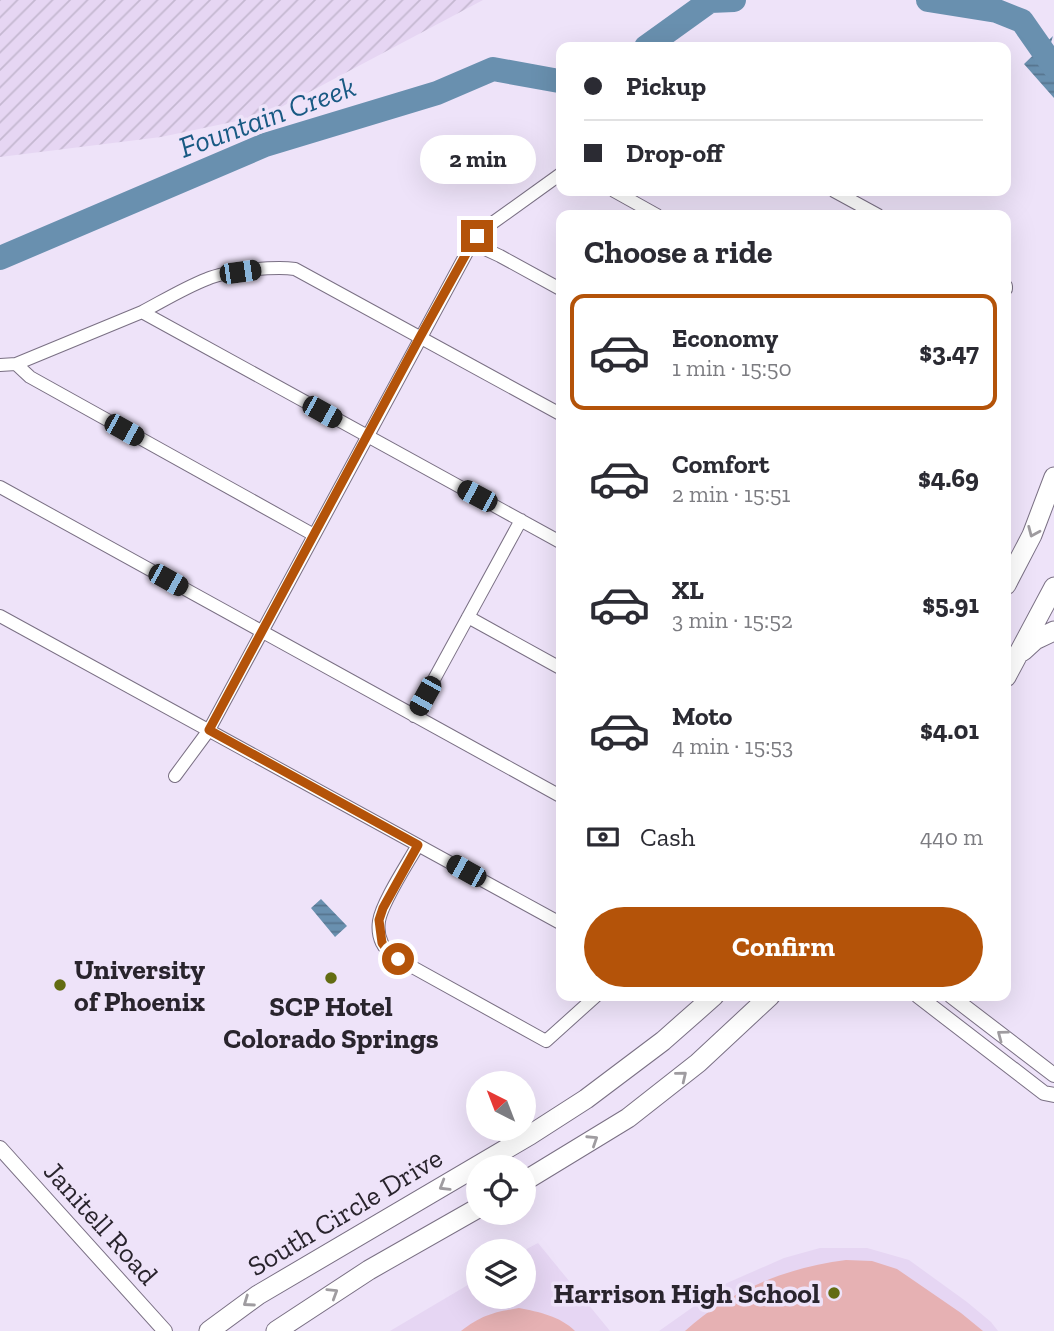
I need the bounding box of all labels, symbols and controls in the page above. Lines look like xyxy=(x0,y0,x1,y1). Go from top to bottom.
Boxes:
water label: Fountain Creek xyxy=(174,68,360,166)
text: Pickup xyxy=(626,70,706,102)
callout: 2 min xyxy=(419,134,535,184)
text: Drop-off xyxy=(626,137,723,169)
text: 2 min xyxy=(449,145,507,173)
route end xyxy=(461,220,493,252)
text: Choose a ride xyxy=(584,233,772,271)
car xyxy=(218,259,263,285)
icon: car xyxy=(588,321,651,384)
text: Economy xyxy=(672,322,778,354)
text: $3.47 xyxy=(919,336,979,368)
text: 1 min · 15:50 xyxy=(672,354,792,382)
car xyxy=(299,393,346,431)
car xyxy=(101,411,148,449)
icon: car xyxy=(588,447,651,510)
text: Comfort xyxy=(672,448,769,480)
text: $4.69 xyxy=(918,462,979,494)
car xyxy=(454,477,501,515)
text: 2 min · 15:51 xyxy=(672,480,790,508)
one-way arrow xyxy=(1027,525,1041,538)
car xyxy=(145,561,192,599)
icon: car xyxy=(588,573,651,636)
text: XL xyxy=(672,574,704,606)
text: $5.91 xyxy=(922,588,979,620)
text: 3 min · 15:52 xyxy=(672,606,793,634)
car xyxy=(406,673,445,719)
icon: car xyxy=(588,699,651,762)
text: Moto xyxy=(672,700,732,732)
text: $4.01 xyxy=(920,714,979,746)
text: 4 min · 15:53 xyxy=(672,732,793,760)
icon: cash xyxy=(584,818,622,856)
text: Cash xyxy=(640,821,695,853)
text: 440 m xyxy=(920,823,983,851)
car xyxy=(443,852,490,890)
button: Confirm xyxy=(584,907,983,987)
route start xyxy=(382,943,414,975)
place label: University of Phoenix xyxy=(74,953,205,1018)
marker: SCP Hotel Colorado Springs xyxy=(323,970,339,986)
marker: University of Phoenix xyxy=(52,977,68,993)
place label: SCP Hotel Colorado Springs xyxy=(223,990,439,1055)
one-way arrow xyxy=(998,1031,1010,1044)
north arrow xyxy=(466,1071,536,1141)
map controls xyxy=(466,1071,536,1309)
one-way arrow xyxy=(673,1072,686,1084)
one-way arrow xyxy=(586,1135,599,1148)
street label: South Circle Drive xyxy=(242,1141,448,1283)
street label: Janitell Road xyxy=(37,1155,165,1291)
button: locate xyxy=(466,1155,536,1225)
one-way arrow xyxy=(438,1178,451,1191)
button: layers xyxy=(466,1239,536,1309)
place label: Harrison High School xyxy=(553,1277,820,1310)
marker: Harrison High School xyxy=(826,1285,842,1301)
one-way arrow xyxy=(325,1288,338,1301)
one-way arrow xyxy=(243,1294,256,1306)

